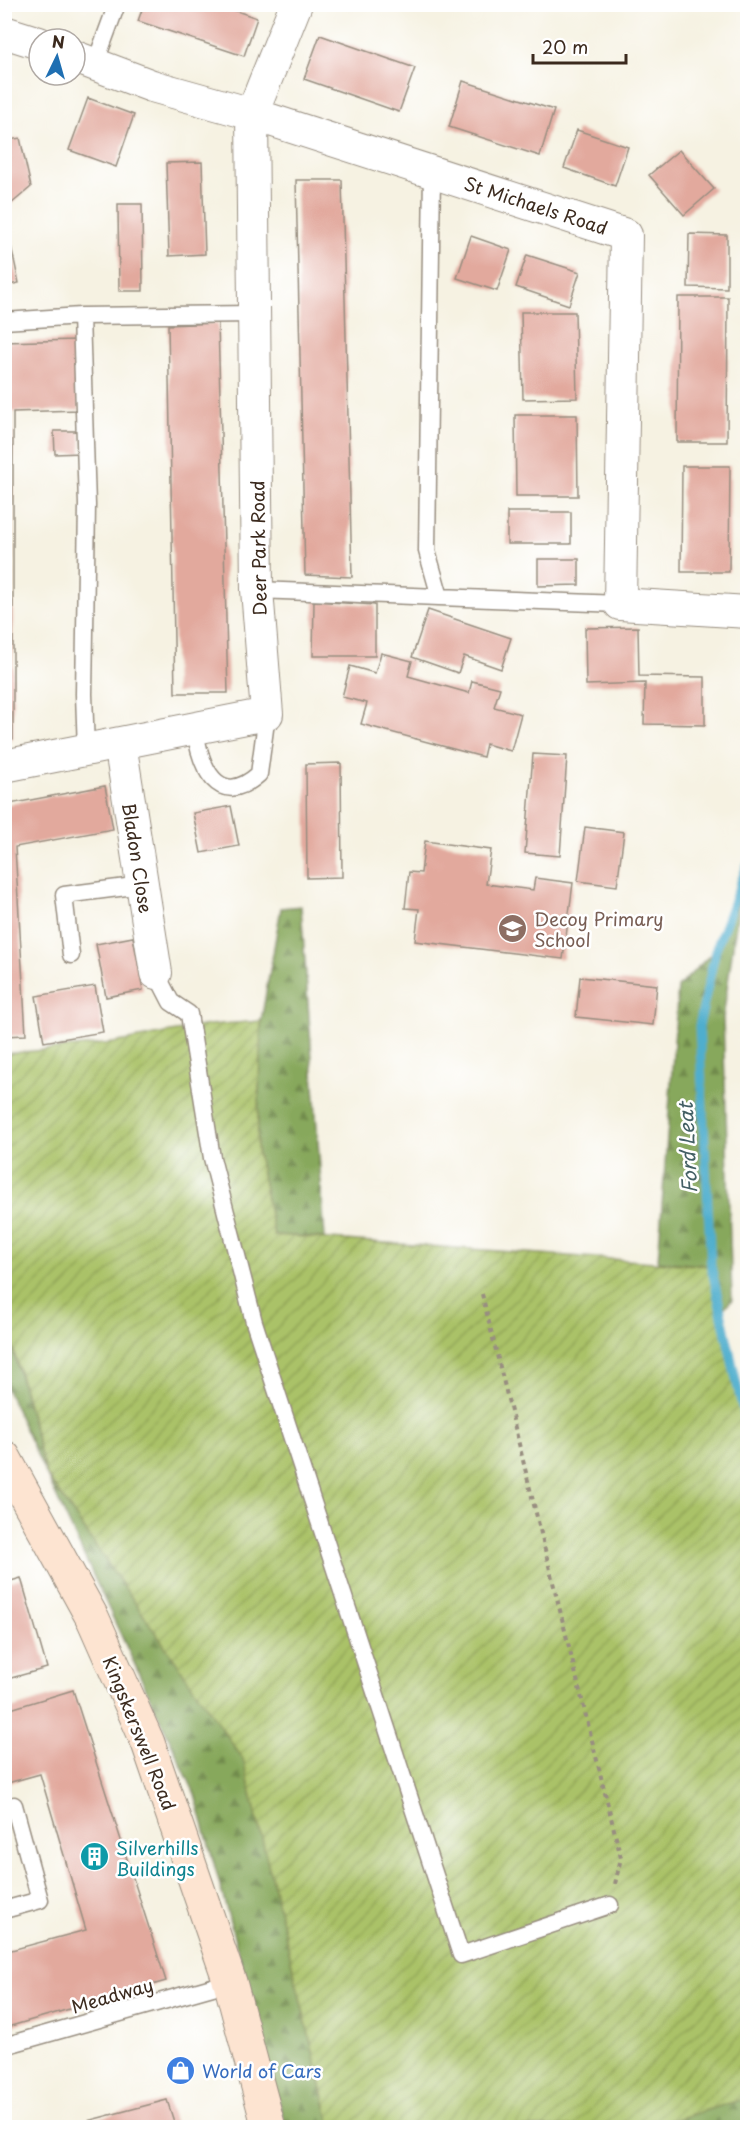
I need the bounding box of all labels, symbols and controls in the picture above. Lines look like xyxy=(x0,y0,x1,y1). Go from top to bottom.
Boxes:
north arrow xyxy=(27,27,87,87)
scale bar xyxy=(533,27,626,65)
text: N xyxy=(51,29,66,54)
text: 20 m xyxy=(542,33,588,60)
street label: St Michaels Road xyxy=(461,169,611,241)
street label: Deer Park Road xyxy=(243,480,273,616)
street label: Bladon Close xyxy=(116,801,160,915)
place label: Decoy Primary School xyxy=(534,905,664,953)
school or university icon: Decoy Primary School xyxy=(497,912,529,944)
water label: Ford Leat xyxy=(669,1099,704,1194)
street label: Kingskerswell Road xyxy=(97,1652,183,1814)
place label: Silverhills Buildings xyxy=(116,1834,199,1882)
building icon: Silverhills Buildings xyxy=(79,1841,111,1873)
street label: Meadway xyxy=(68,1970,156,2020)
shop icon: World of Cars xyxy=(165,2054,197,2086)
place label: World of Cars xyxy=(202,2057,322,2084)

